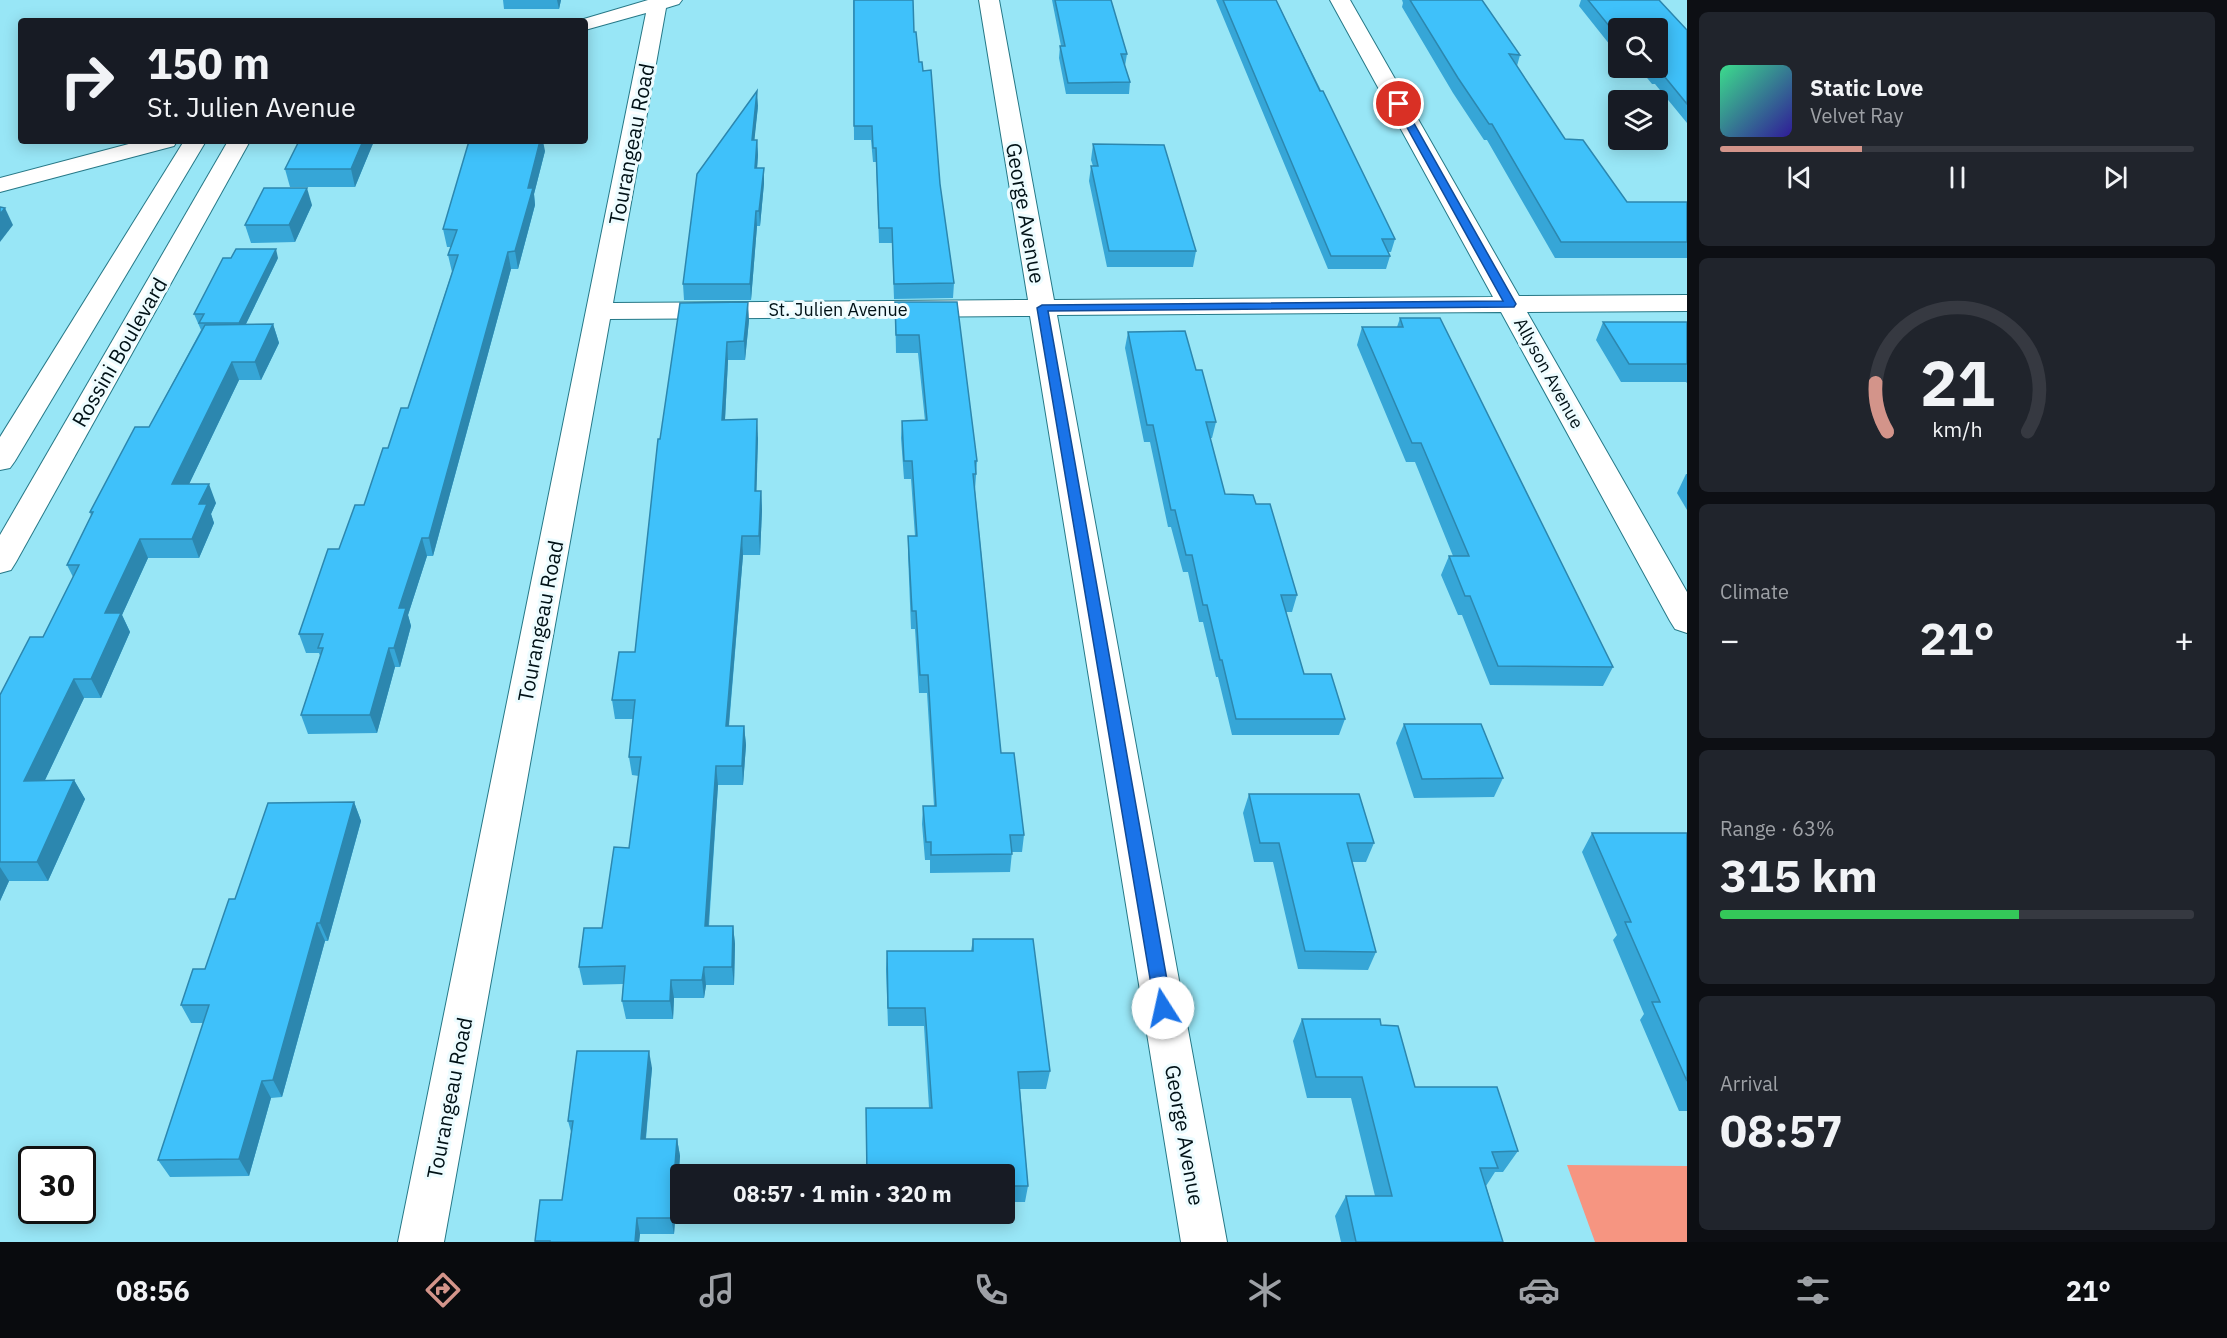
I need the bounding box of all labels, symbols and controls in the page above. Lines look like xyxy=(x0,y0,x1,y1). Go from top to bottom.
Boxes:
map controls xyxy=(1608,18,1668,150)
button: search xyxy=(1608,18,1668,78)
text: 150 m xyxy=(147,36,270,91)
icon: right xyxy=(48,42,126,120)
street label: Tourangeau Road xyxy=(602,61,660,227)
text: Static Love xyxy=(1810,73,1923,102)
pin xyxy=(1373,78,1424,129)
icon: arrive xyxy=(1382,87,1415,120)
text: St. Julien Avenue xyxy=(147,89,356,124)
button: layers xyxy=(1608,90,1668,150)
text: Velvet Ray xyxy=(1810,102,1903,129)
street label: George Avenue xyxy=(1000,140,1052,286)
icon: previous xyxy=(1783,161,1816,194)
icon: pause xyxy=(1941,161,1974,194)
icon: next xyxy=(2099,161,2132,194)
street label: Rossini Boulevard xyxy=(65,272,173,432)
street label: St. Julien Avenue xyxy=(768,298,908,321)
street label: Allyson Avenue xyxy=(1509,313,1589,433)
text: 21 xyxy=(1920,342,1994,423)
text: km/h xyxy=(1932,415,1982,443)
street label: Tourangeau Road xyxy=(511,538,569,704)
text: Climate xyxy=(1720,578,1789,605)
text: 21° xyxy=(1919,609,1995,667)
text: − xyxy=(1720,618,1740,661)
text: + xyxy=(2174,618,2194,661)
text: Range · 63% xyxy=(1720,815,1835,842)
text: 315 km xyxy=(1720,846,1878,904)
position arrow xyxy=(1131,976,1195,1040)
street label: Tourangeau Road xyxy=(420,1015,478,1181)
street label: George Avenue xyxy=(1159,1062,1211,1208)
text: Arrival xyxy=(1720,1070,1778,1097)
text: 08:57 xyxy=(1720,1101,1843,1159)
speed limit sign: 30 xyxy=(18,1146,96,1224)
text: 08:57 · 1 min · 320 m xyxy=(733,1179,952,1208)
icon: directions xyxy=(422,1269,464,1311)
icon: music xyxy=(696,1269,738,1311)
icon: phone xyxy=(970,1269,1012,1311)
icon: climate xyxy=(1244,1269,1286,1311)
icon: car xyxy=(1518,1269,1560,1311)
icon: filters xyxy=(1792,1269,1834,1311)
text: 08:56 xyxy=(116,1273,190,1308)
text: 21° xyxy=(2066,1273,2111,1308)

